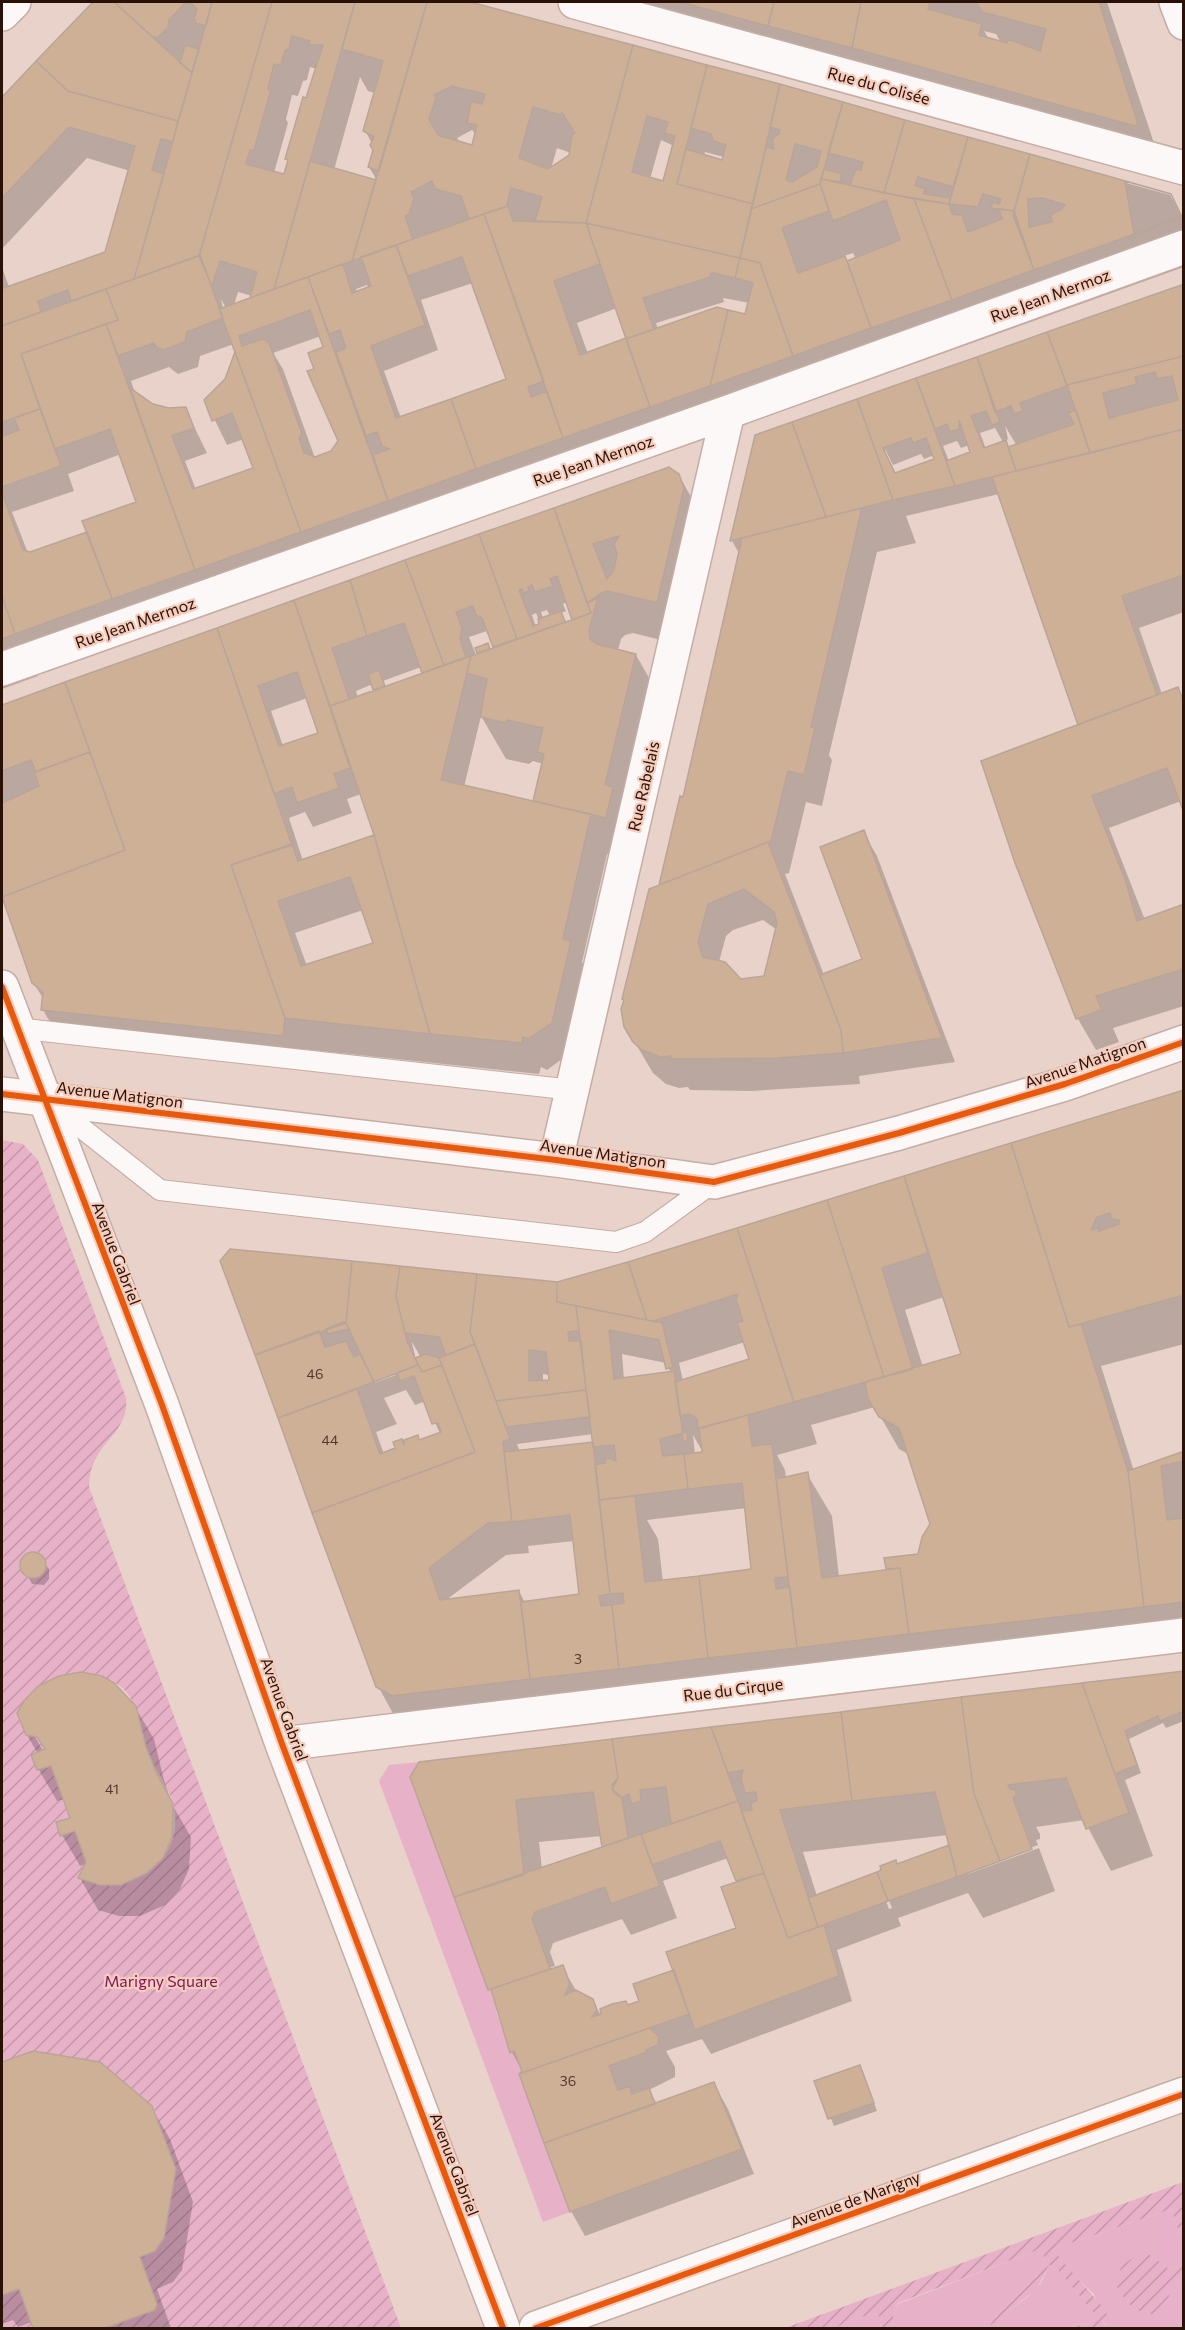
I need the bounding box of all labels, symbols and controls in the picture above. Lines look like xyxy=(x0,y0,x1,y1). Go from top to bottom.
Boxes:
street label: Rue du Colisée xyxy=(826,62,932,108)
street label: Rue Jean Mermoz xyxy=(987,264,1113,326)
street label: Rue Jean Mermoz xyxy=(530,430,656,490)
street label: Rue Jean Mermoz xyxy=(72,592,198,652)
street label: Rue Rabelais xyxy=(623,739,663,833)
street label: Avenue Matignon xyxy=(1022,1032,1148,1092)
street label: Avenue Matignon xyxy=(56,1077,184,1111)
street label: Avenue Matignon xyxy=(539,1135,667,1171)
street label: Avenue Gabriel xyxy=(89,1199,145,1307)
house number: 46 xyxy=(307,1365,323,1382)
house number: 44 xyxy=(322,1431,339,1448)
house number: 3 xyxy=(574,1650,582,1667)
street label: Avenue Gabriel xyxy=(257,1655,313,1763)
street label: Rue du Cirque xyxy=(682,1673,784,1705)
house number: 41 xyxy=(105,1780,119,1797)
park label: Marigny Square xyxy=(104,1971,218,1990)
house number: 36 xyxy=(560,2072,576,2089)
street label: Avenue Gabriel xyxy=(427,2110,483,2218)
street label: Avenue de Marigny xyxy=(787,2167,923,2231)

